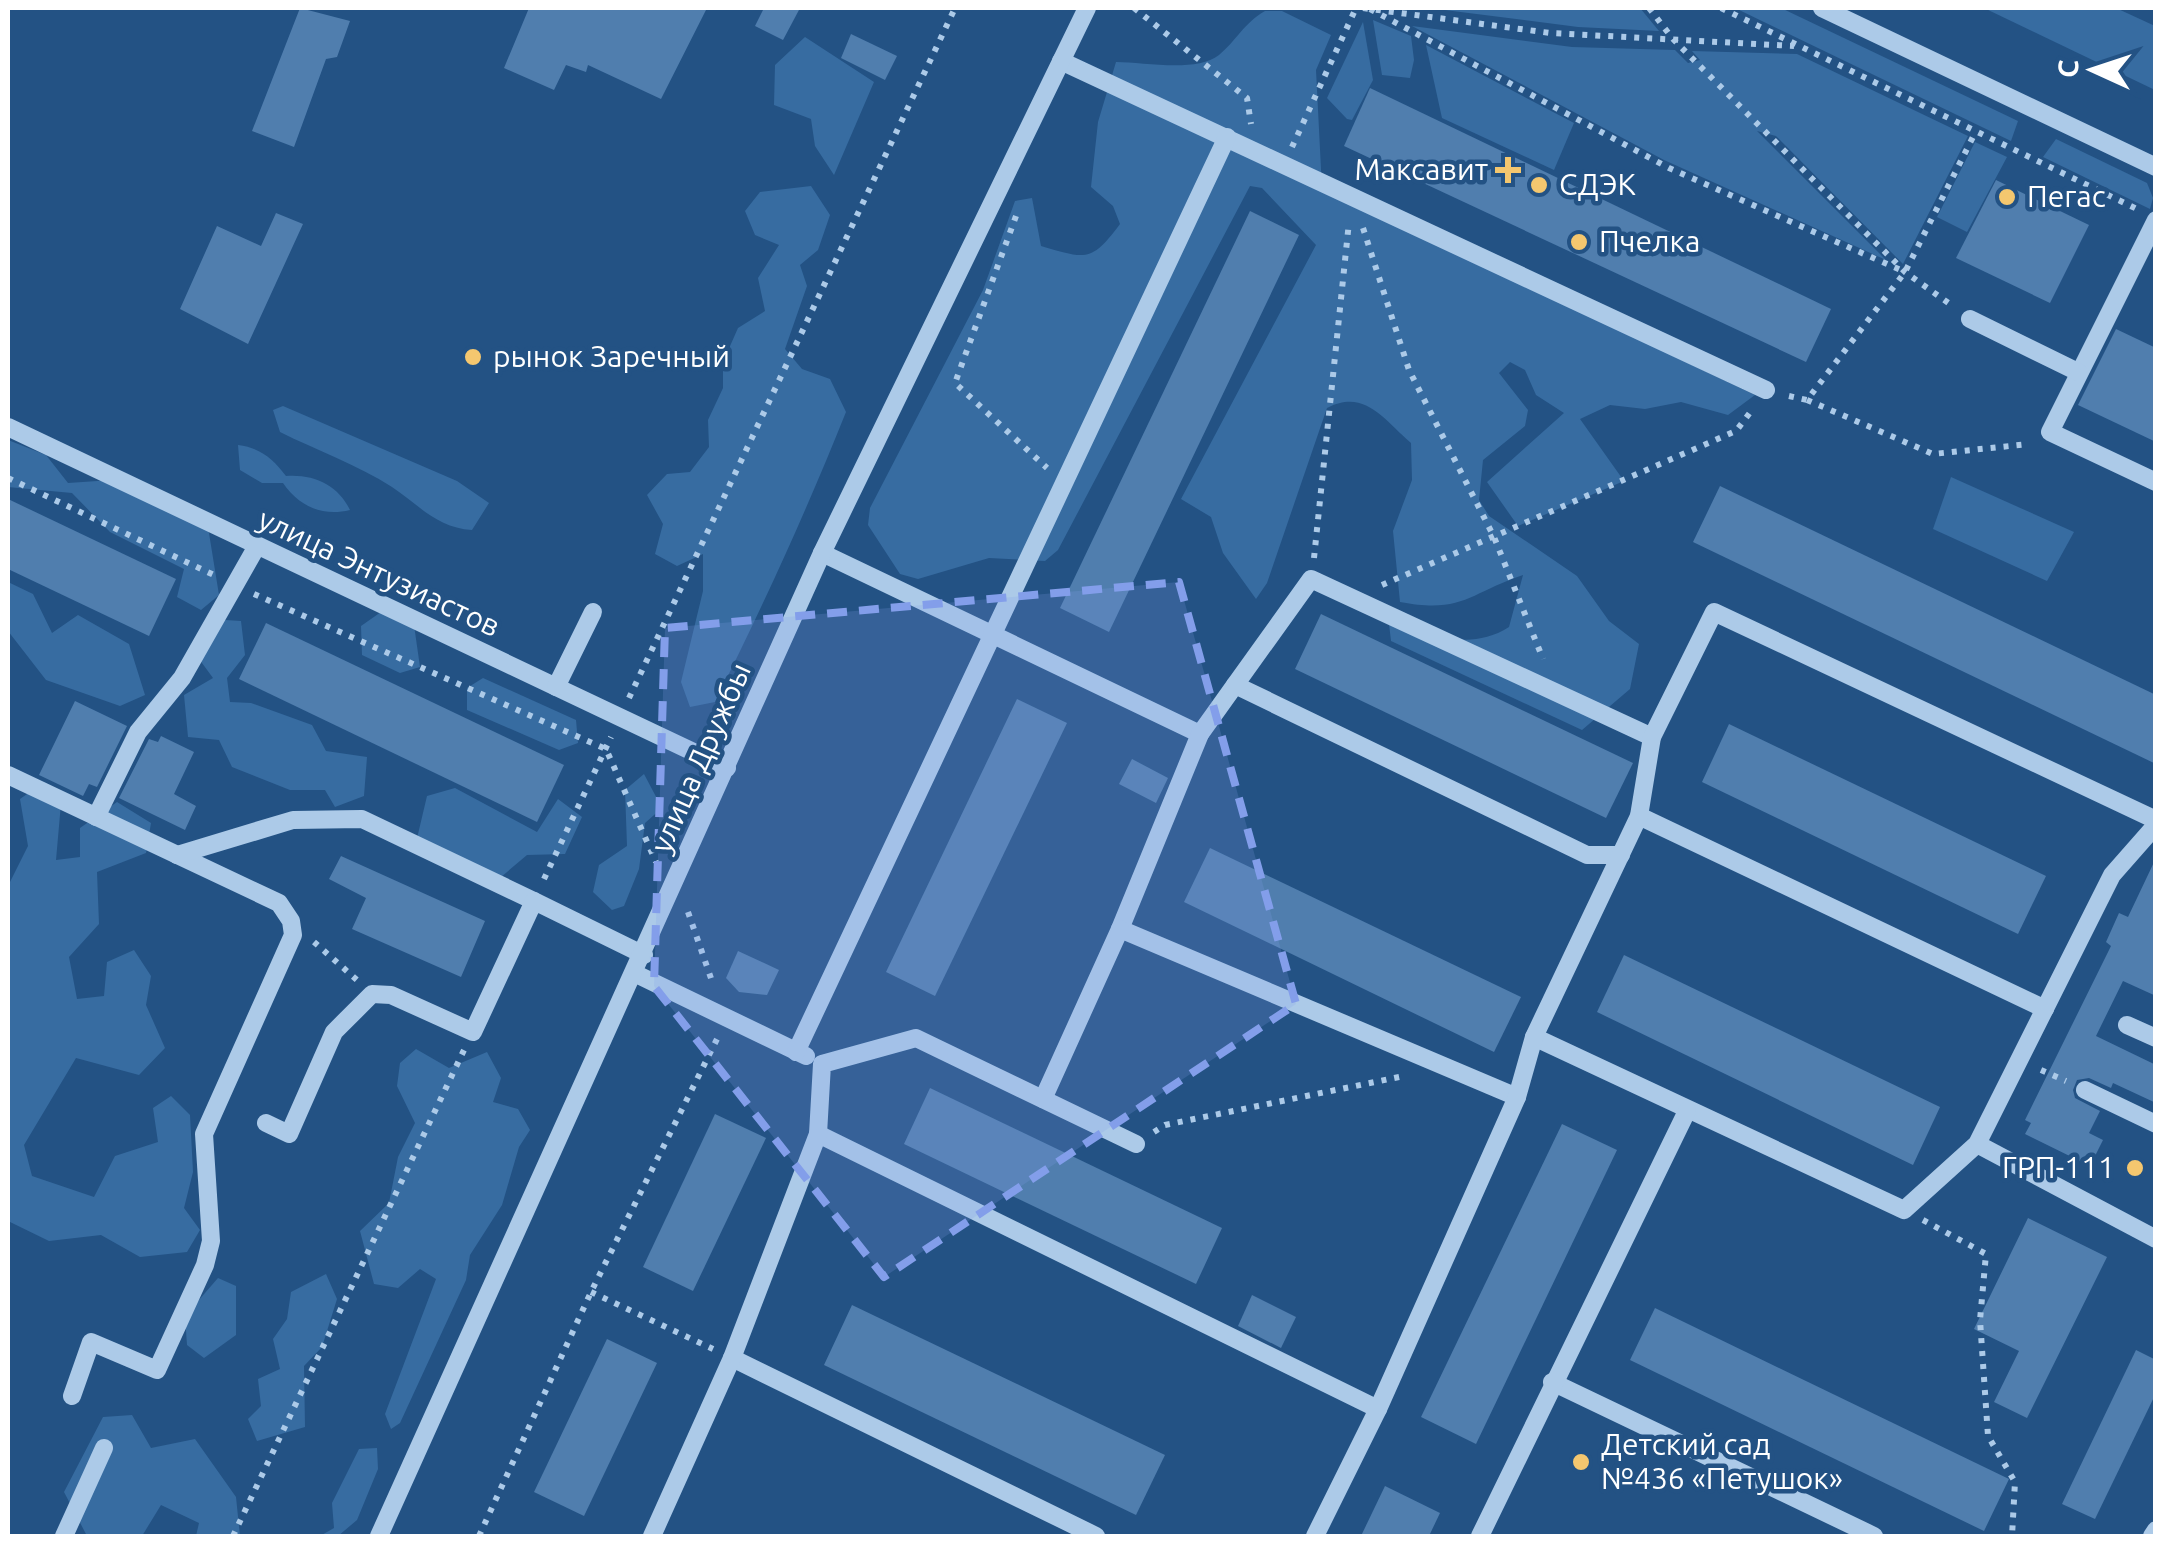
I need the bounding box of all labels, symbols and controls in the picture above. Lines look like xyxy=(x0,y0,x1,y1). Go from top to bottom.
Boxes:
north arrow xyxy=(2043,20,2143,120)
text: С xyxy=(2052,59,2083,78)
place label: Максавит xyxy=(1355,152,1488,186)
marker: Максавит xyxy=(1497,159,1519,181)
place label: СДЭК xyxy=(1559,167,1636,201)
marker: СДЭК xyxy=(1528,174,1550,196)
place label: Пегас xyxy=(2027,179,2106,213)
marker: Пегас xyxy=(1996,186,2018,208)
place label: Пчелка xyxy=(1599,224,1700,258)
marker: Пчелка xyxy=(1568,231,1590,253)
place label: рынок Заречный xyxy=(493,339,730,373)
marker: рынок Заречный xyxy=(462,346,484,368)
street label: улица Энтузиастов xyxy=(253,501,506,643)
street label: улица Дружбы xyxy=(643,657,757,858)
place label: ГРП-111 xyxy=(2002,1150,2115,1184)
marker: ГРП-111 xyxy=(2124,1157,2146,1179)
place label: Детский сад №436 «Петушок» xyxy=(1601,1427,1843,1495)
marker: Детский сад №436 «Петушок» xyxy=(1570,1451,1592,1473)

